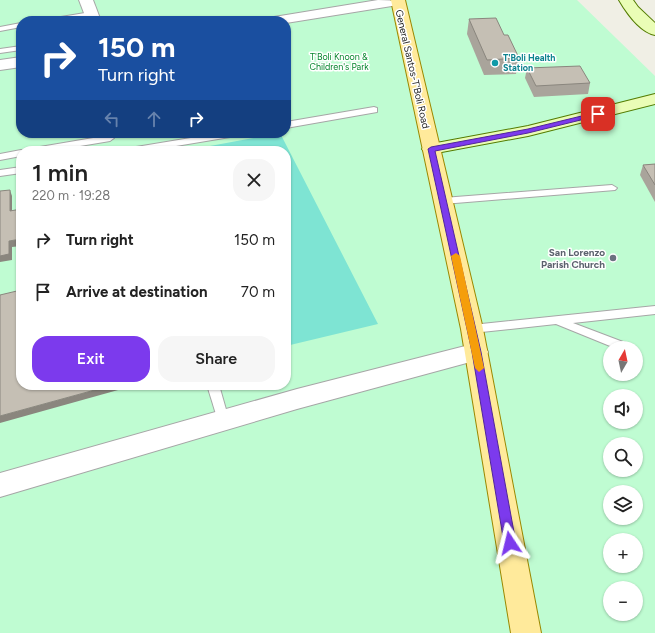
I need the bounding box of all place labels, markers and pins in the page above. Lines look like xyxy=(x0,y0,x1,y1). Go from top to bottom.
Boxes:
place label: T'Boli Health Station xyxy=(503,52,555,73)
marker: T'Boli Health Station xyxy=(490,58,500,68)
pin xyxy=(581,97,615,131)
place label: San Lorenzo Parish Church xyxy=(541,246,605,271)
marker: San Lorenzo Parish Church xyxy=(608,253,618,263)

